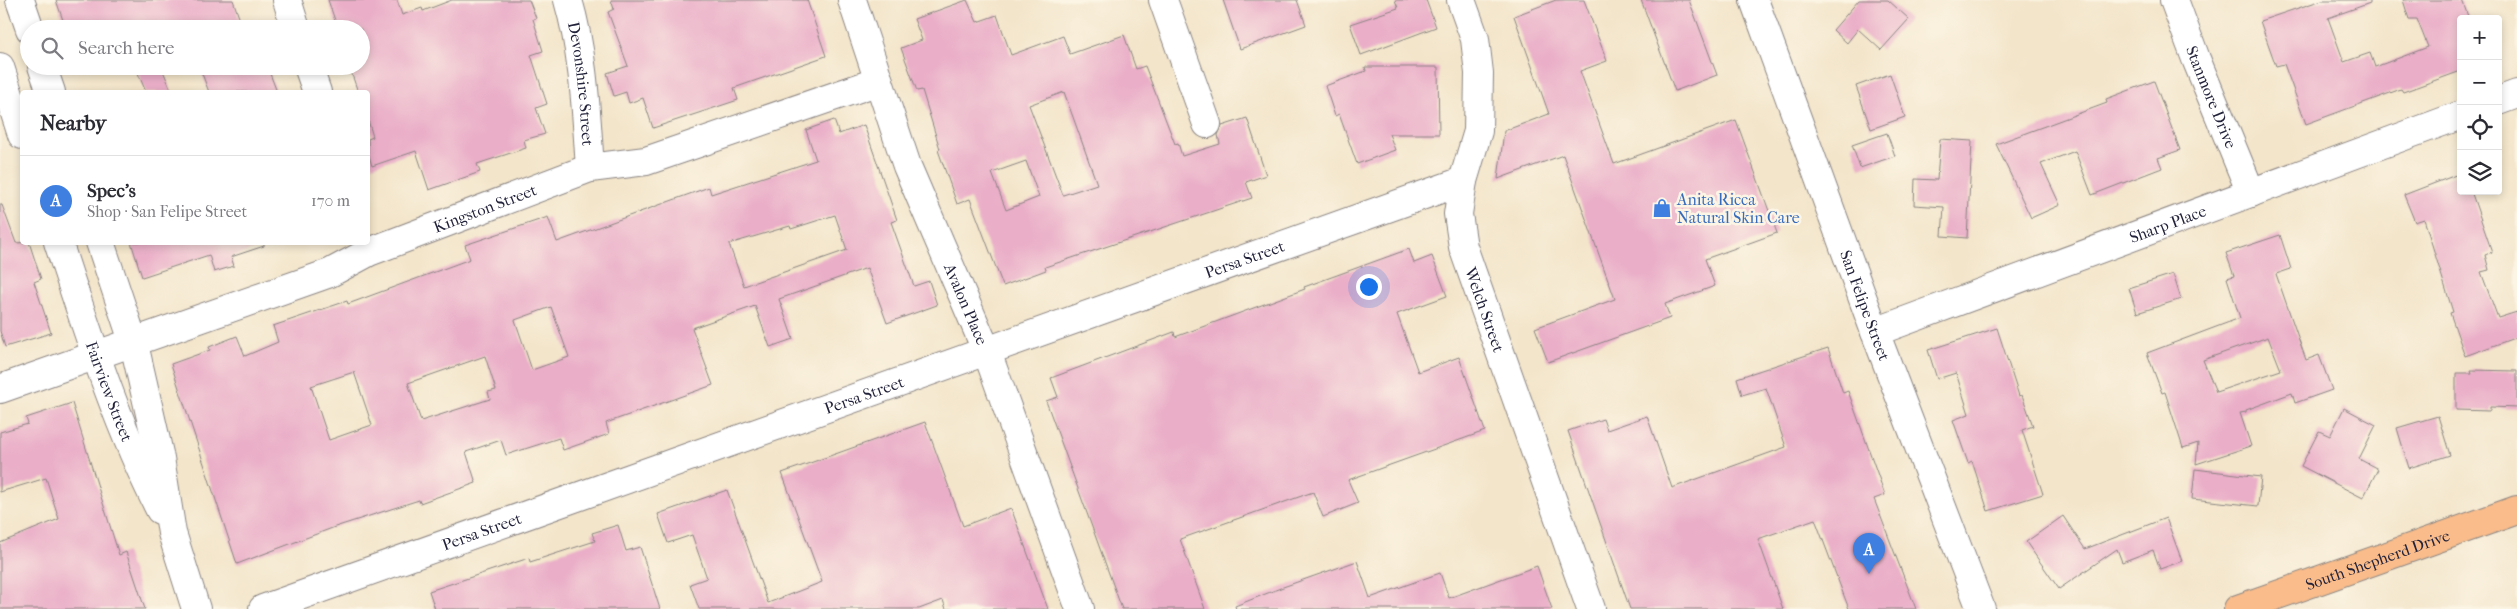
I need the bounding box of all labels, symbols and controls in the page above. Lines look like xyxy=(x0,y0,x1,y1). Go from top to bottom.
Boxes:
map controls xyxy=(2457,15,2502,195)
button: + xyxy=(2457,15,2502,60)
search box xyxy=(20,20,370,75)
street label: Devonshire Street xyxy=(564,20,597,147)
icon: search xyxy=(38,34,66,62)
text: Search here xyxy=(78,37,174,59)
street label: Stanmore Drive xyxy=(2182,43,2241,151)
button: − xyxy=(2457,60,2502,105)
button: locate xyxy=(2457,105,2502,150)
text: Nearby xyxy=(40,111,106,135)
button: layers xyxy=(2457,150,2502,195)
text: Spec's xyxy=(87,180,136,202)
street label: Kingston Street xyxy=(431,180,540,237)
place label: Anita Ricca Natural Skin Care xyxy=(1676,190,1800,227)
text: A xyxy=(51,191,61,210)
text: 170 m xyxy=(311,191,350,210)
shop icon: Anita Ricca Natural Skin Care xyxy=(1651,197,1673,219)
street label: Sharp Place xyxy=(2127,201,2209,247)
text: Shop · San Felipe Street xyxy=(87,202,247,221)
street label: Persa Street xyxy=(1202,236,1287,282)
street label: San Felipe Street xyxy=(1836,248,1894,364)
street label: Avalon Place xyxy=(940,260,992,348)
street label: Welch Street xyxy=(1461,264,1508,355)
your location xyxy=(1356,274,1382,300)
street label: Fairview Street xyxy=(82,339,137,445)
street label: Persa Street xyxy=(822,372,907,418)
street label: Persa Street xyxy=(439,509,524,554)
street label: South Shepherd Drive xyxy=(2303,526,2452,594)
pin: A xyxy=(1853,533,1885,574)

